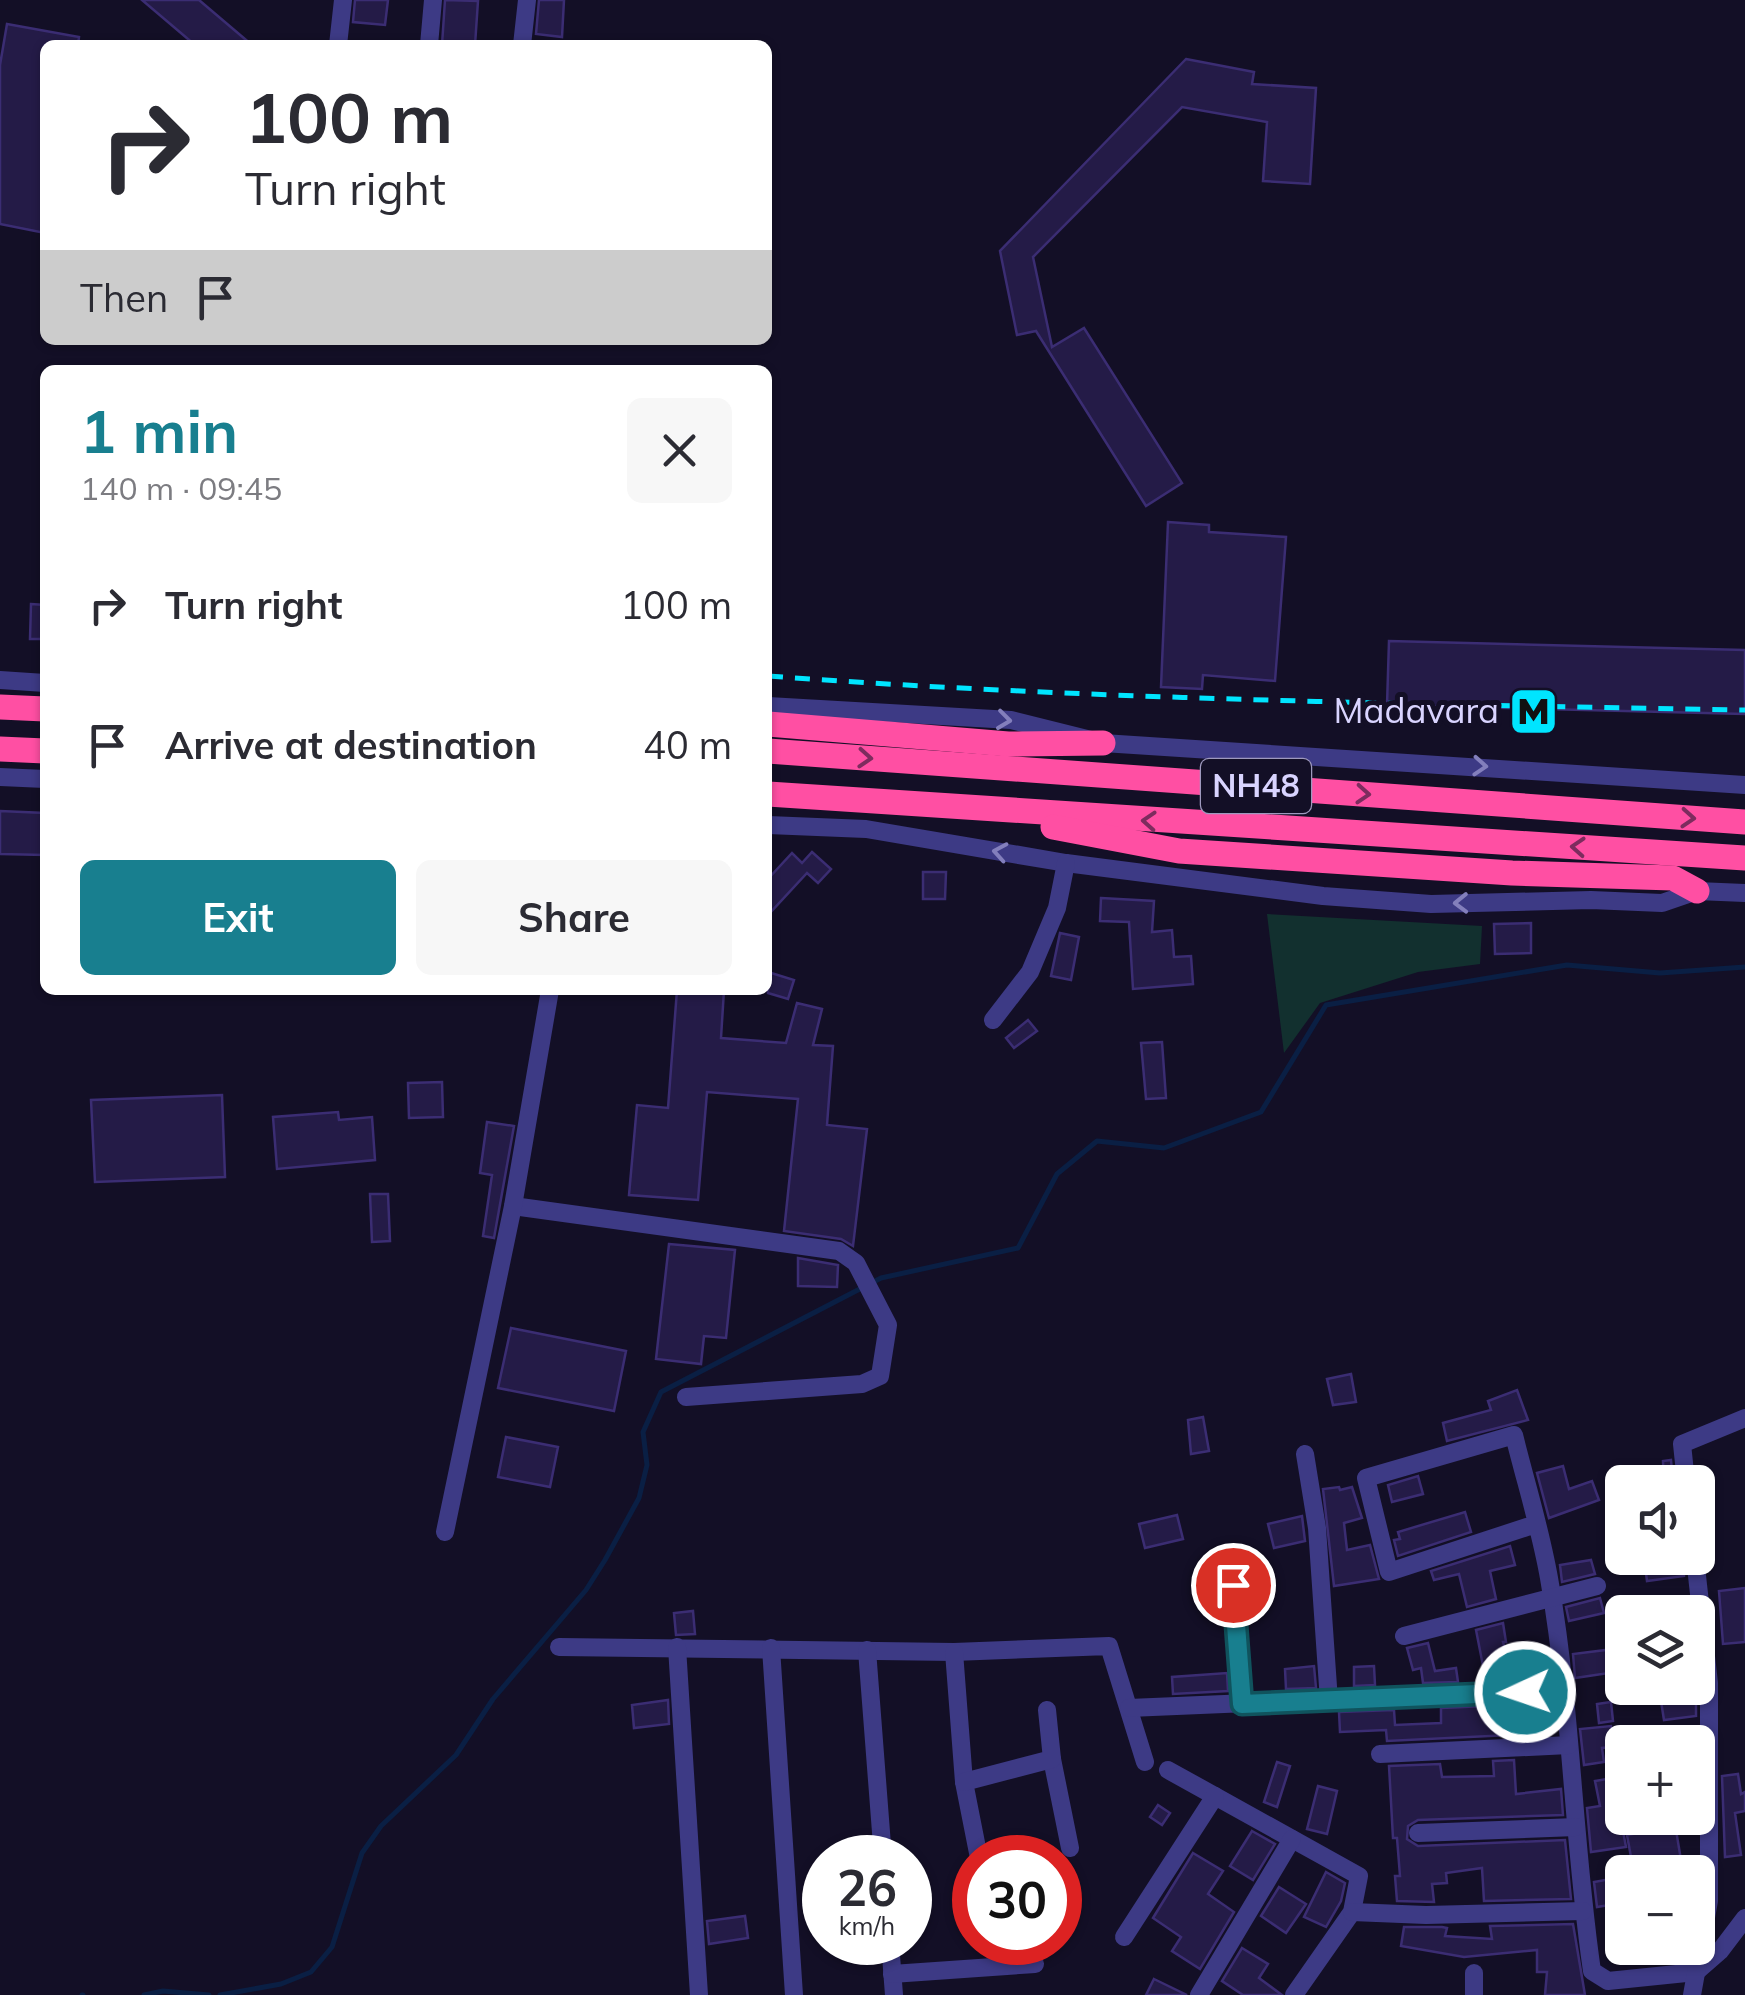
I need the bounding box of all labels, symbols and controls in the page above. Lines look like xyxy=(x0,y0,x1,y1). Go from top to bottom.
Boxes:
text: 100 m xyxy=(245,73,453,161)
icon: right xyxy=(80,80,210,210)
text: Turn right xyxy=(245,160,446,216)
icon: arrive xyxy=(188,270,243,325)
text: Then xyxy=(80,274,168,322)
text: 1 min xyxy=(80,393,238,468)
button: close xyxy=(627,398,732,503)
text: 140 m · 09:45 xyxy=(80,468,282,508)
icon: right xyxy=(80,578,135,633)
text: Turn right xyxy=(165,581,342,629)
text: 100 m xyxy=(620,581,732,629)
metro station icon: Madavara xyxy=(1508,685,1560,737)
place label: Madavara xyxy=(1333,688,1499,732)
one-way arrow xyxy=(996,709,1013,730)
icon: arrive xyxy=(80,718,135,773)
text: Arrive at destination xyxy=(165,721,537,769)
text: 40 m xyxy=(643,721,732,769)
one-way arrow xyxy=(857,746,873,768)
one-way arrow xyxy=(1473,755,1489,776)
road number: NH48 xyxy=(1201,759,1311,813)
one-way arrow xyxy=(1356,783,1372,804)
one-way arrow xyxy=(1680,806,1696,828)
one-way arrow xyxy=(1140,810,1156,832)
one-way arrow xyxy=(1569,837,1585,858)
one-way arrow xyxy=(992,842,1008,863)
button: Exit xyxy=(80,860,396,975)
button: Share xyxy=(416,860,732,975)
one-way arrow xyxy=(1453,892,1468,914)
map controls xyxy=(1605,1465,1715,1965)
button: sound xyxy=(1605,1465,1715,1575)
pin xyxy=(1191,1543,1276,1628)
icon: arrive xyxy=(1206,1558,1261,1613)
button: layers xyxy=(1605,1595,1715,1705)
position arrow xyxy=(1473,1640,1577,1744)
button: + xyxy=(1605,1725,1715,1835)
speed limit sign: 30 xyxy=(952,1835,1082,1965)
button: − xyxy=(1605,1855,1715,1965)
text: 26 xyxy=(837,1856,897,1919)
text: km/h xyxy=(839,1910,895,1941)

